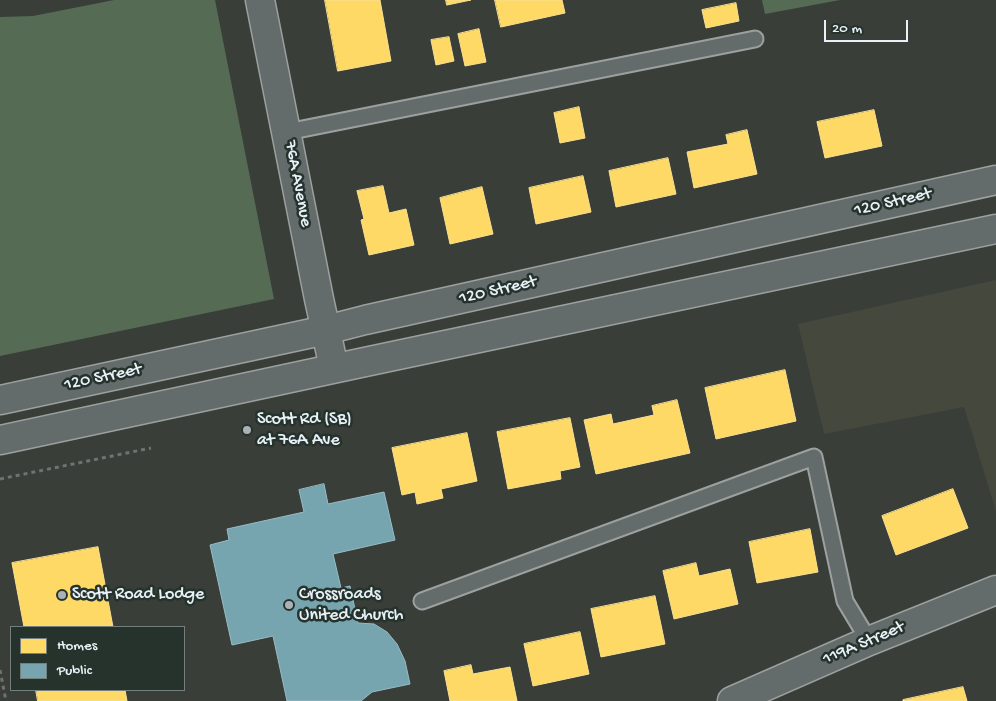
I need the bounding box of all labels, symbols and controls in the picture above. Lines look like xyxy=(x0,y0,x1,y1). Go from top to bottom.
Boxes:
scale bar xyxy=(826,10,910,42)
text: 20 m xyxy=(832,20,862,38)
street label: 76A Avenue xyxy=(278,139,316,229)
street label: 120 Street xyxy=(852,184,934,222)
street label: 120 Street xyxy=(457,272,539,310)
street label: 120 Street xyxy=(62,359,144,397)
place label: Scott Rd (SB) at 76A Ave xyxy=(257,409,352,452)
marker: Scott Rd (SB) at 76A Ave xyxy=(241,424,253,436)
place label: Scott Road Lodge xyxy=(72,584,204,606)
place label: Crossroads United Church xyxy=(299,584,403,626)
marker: Scott Road Lodge xyxy=(56,589,68,601)
marker: Crossroads United Church xyxy=(283,599,295,611)
street label: 119A Street xyxy=(820,617,908,671)
legend xyxy=(10,626,185,691)
text: Homes xyxy=(57,637,97,655)
text: Public xyxy=(57,662,92,680)

